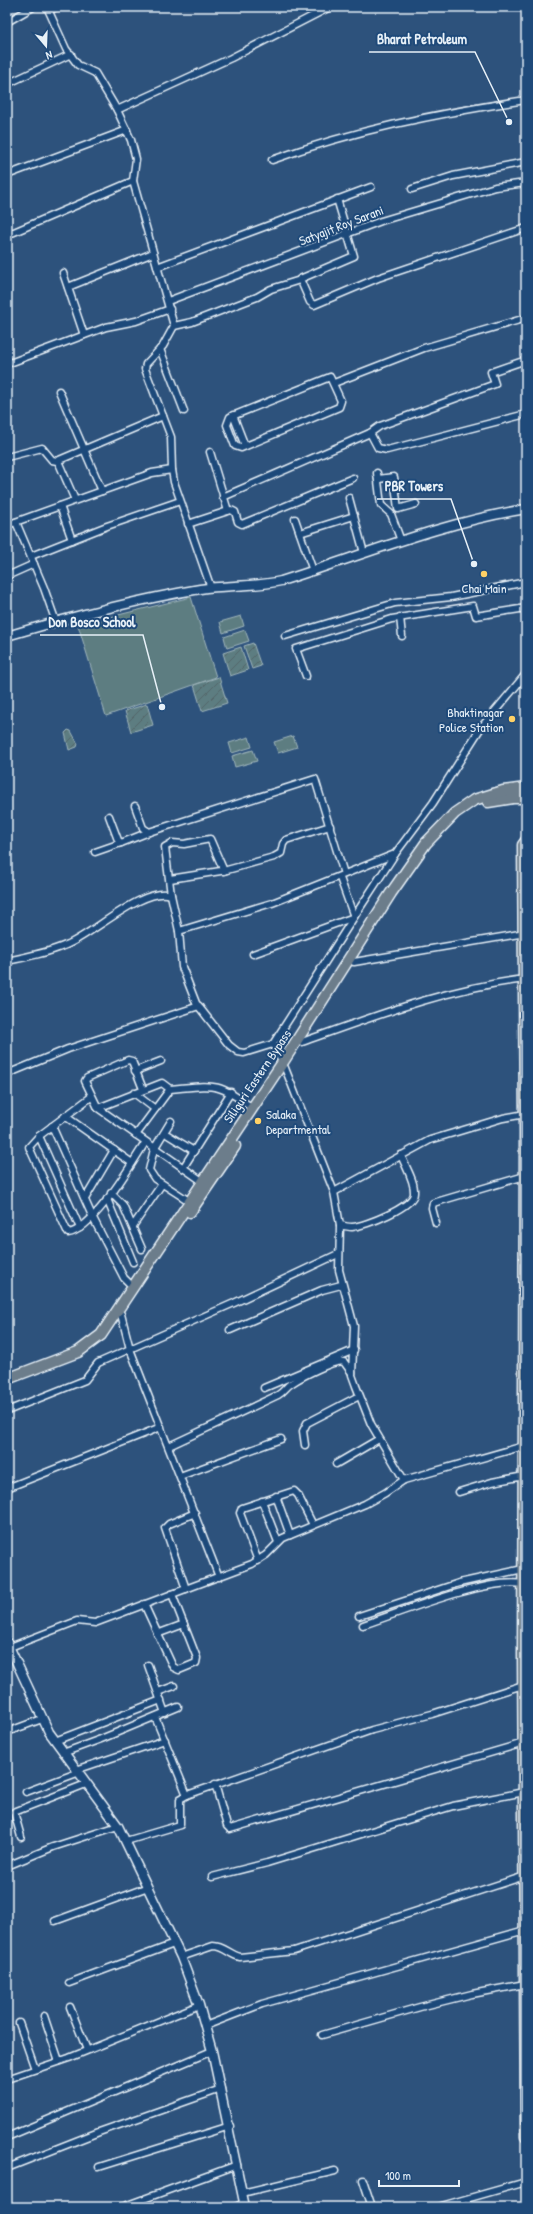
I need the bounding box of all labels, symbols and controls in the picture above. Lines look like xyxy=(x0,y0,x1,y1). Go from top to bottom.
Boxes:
north arrow xyxy=(26,26,66,66)
callout: Bharat Petroleum xyxy=(369,26,475,52)
text: Bharat Petroleum xyxy=(377,29,467,48)
text: N xyxy=(44,48,54,63)
street label: Satyajit Roy Sarani xyxy=(296,201,386,249)
callout: PBR Towers xyxy=(377,473,451,499)
text: PBR Towers xyxy=(385,476,444,495)
marker: Chai Main xyxy=(479,569,489,579)
place label: Chai Main xyxy=(461,579,507,597)
callout: Don Bosco School xyxy=(40,609,143,635)
text: Don Bosco School xyxy=(48,612,136,631)
place label: Bhaktinagar Police Station xyxy=(439,703,504,736)
marker: Bhaktinagar Police Station xyxy=(507,714,517,724)
street label: Siliguri Eastern Bypass xyxy=(219,1026,295,1126)
place label: Salaka Departmental xyxy=(266,1105,331,1138)
marker: Salaka Departmental xyxy=(253,1116,263,1126)
scale bar xyxy=(379,2162,459,2188)
text: 100 m xyxy=(385,2167,411,2184)

